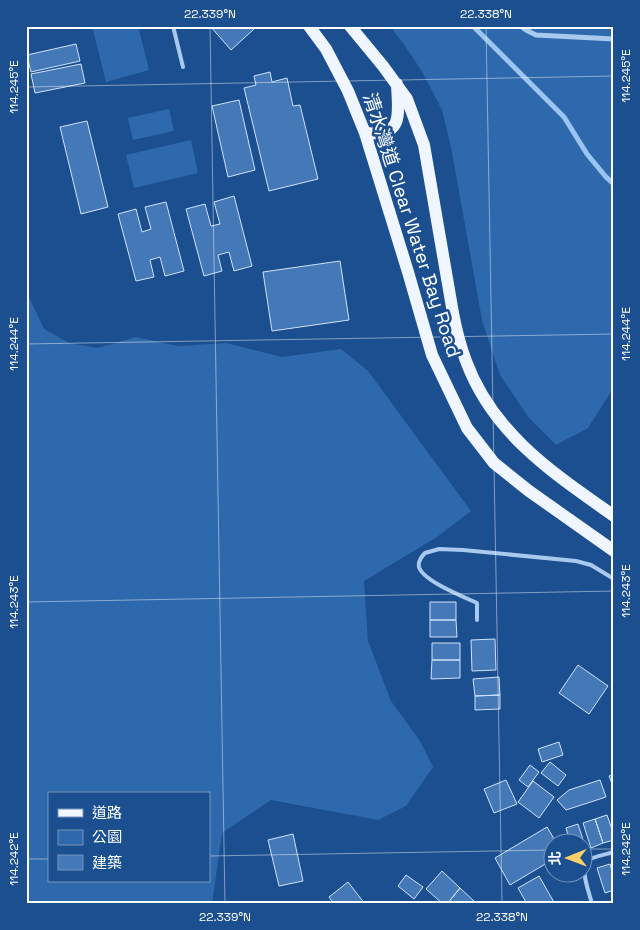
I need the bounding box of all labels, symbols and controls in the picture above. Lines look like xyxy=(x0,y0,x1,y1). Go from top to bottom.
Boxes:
text: 22.339°N xyxy=(184,6,236,22)
text: 22.338°N xyxy=(460,6,512,22)
text: 114.245°E xyxy=(618,49,634,103)
text: 114.245°E xyxy=(6,60,22,114)
street label: 清水灣道 Clear Water Bay Road xyxy=(357,90,467,360)
text: 114.244°E xyxy=(618,307,634,361)
text: 114.244°E xyxy=(6,317,22,371)
text: 114.243°E xyxy=(618,564,634,618)
text: 114.243°E xyxy=(6,575,22,629)
legend xyxy=(48,792,210,882)
text: 道路 xyxy=(92,803,122,822)
text: 114.242°E xyxy=(618,822,634,876)
text: 公園 xyxy=(92,827,122,846)
text: 114.242°E xyxy=(6,832,22,886)
north arrow xyxy=(542,832,592,882)
text: 北 xyxy=(546,851,564,865)
text: 建築 xyxy=(92,853,122,872)
text: 22.339°N xyxy=(199,909,251,925)
text: 22.338°N xyxy=(476,909,528,925)

